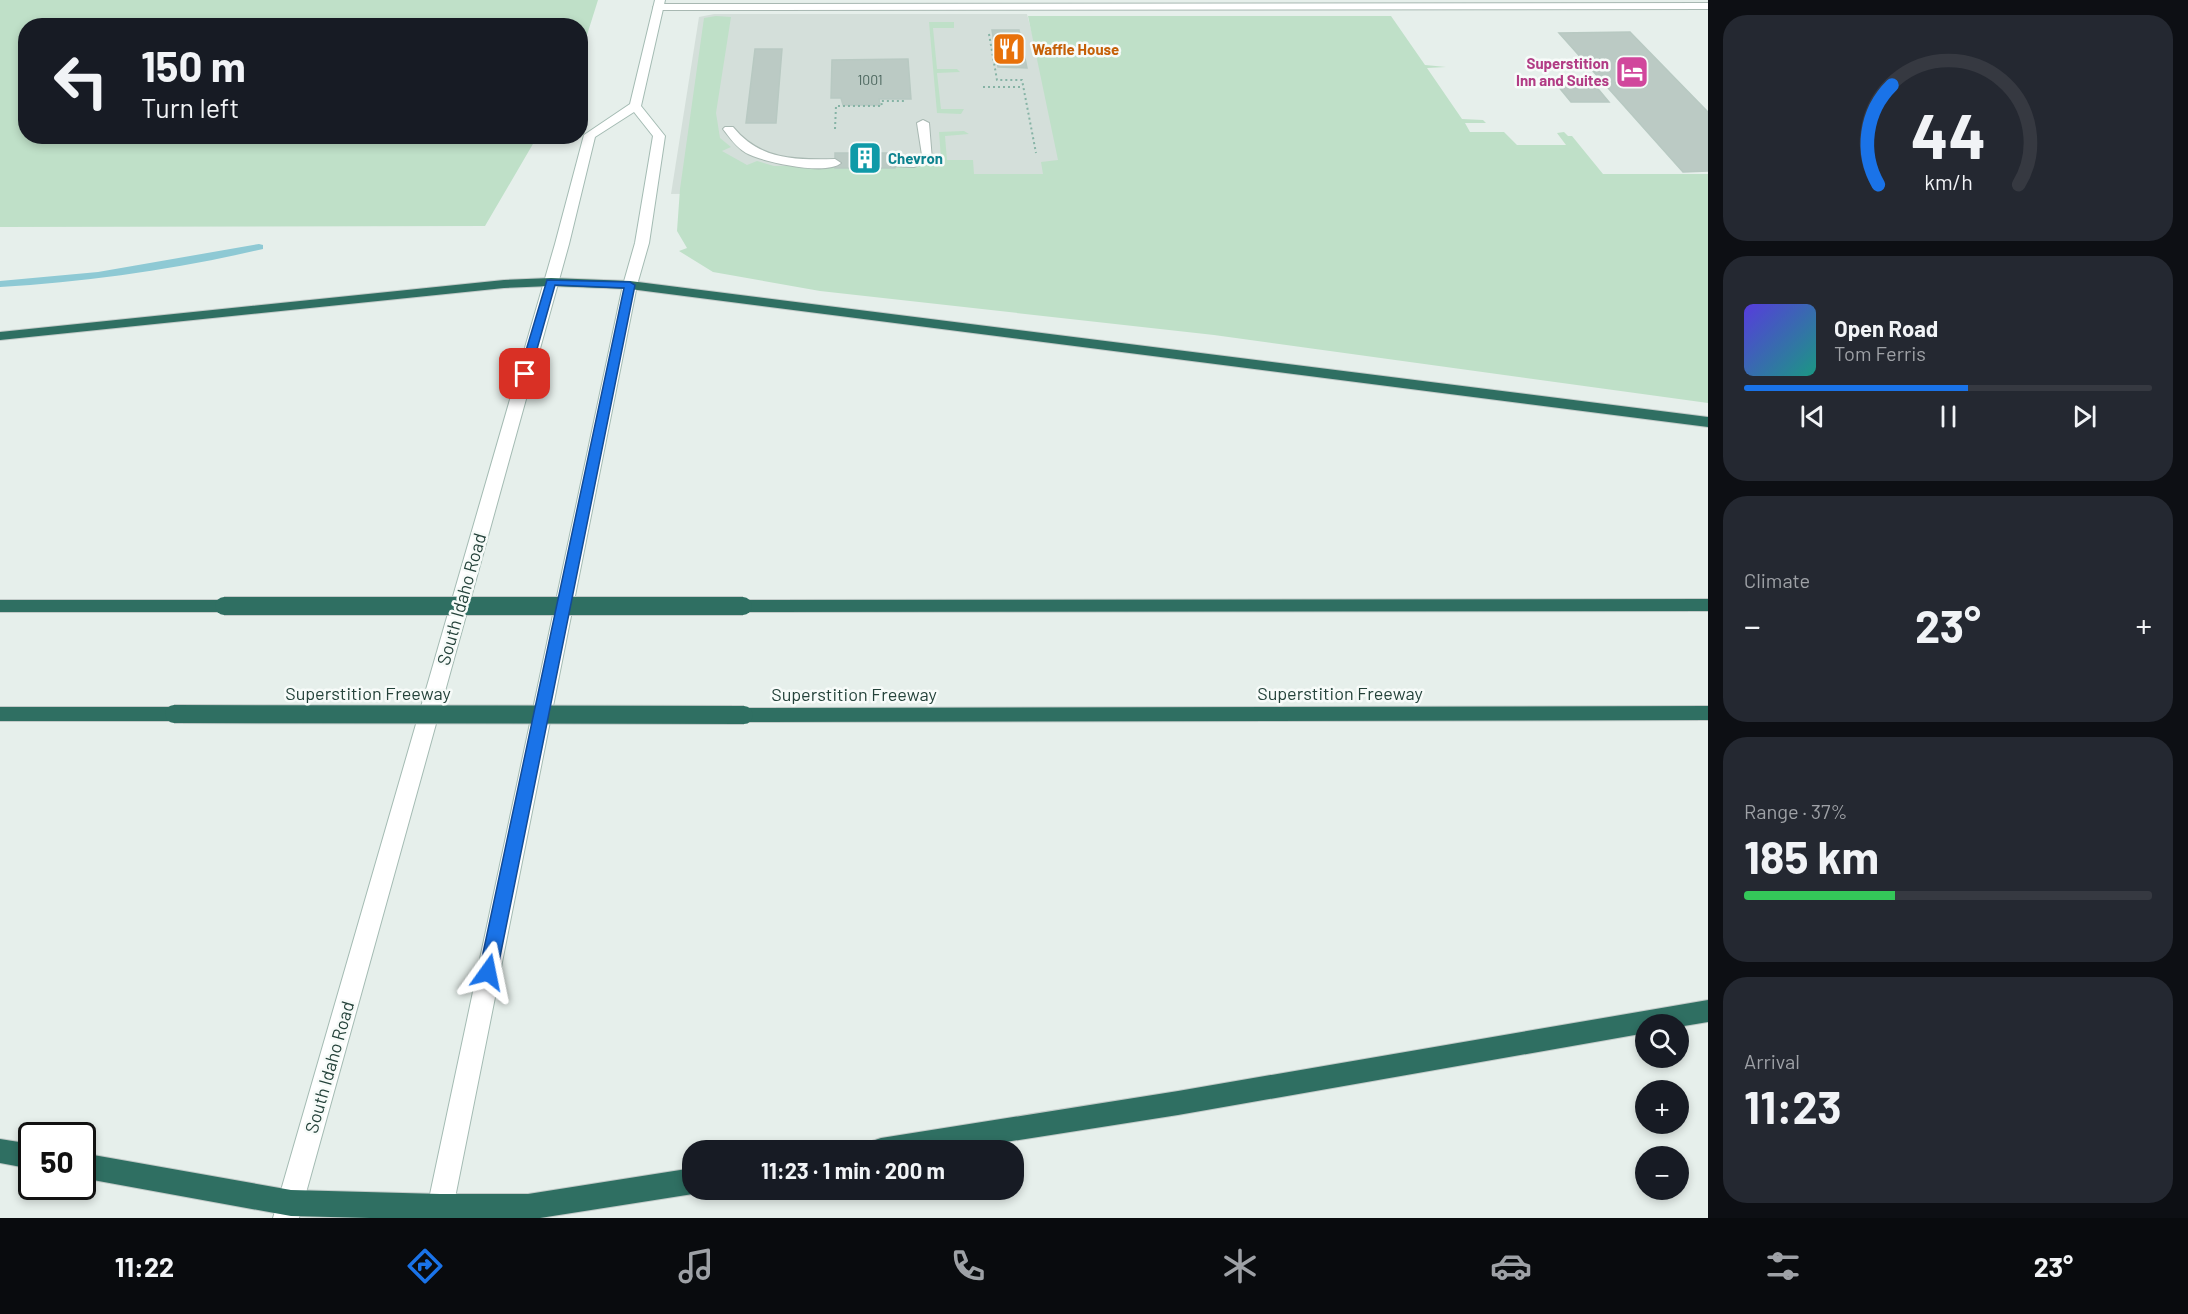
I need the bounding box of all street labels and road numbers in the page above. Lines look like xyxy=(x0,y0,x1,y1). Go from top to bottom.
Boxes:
street label: South Idaho Road xyxy=(432,530,490,668)
street label: Superstition Freeway xyxy=(285,682,451,704)
street label: Superstition Freeway xyxy=(1257,682,1423,704)
street label: Superstition Freeway xyxy=(771,683,937,705)
street label: South Idaho Road xyxy=(300,998,358,1136)

